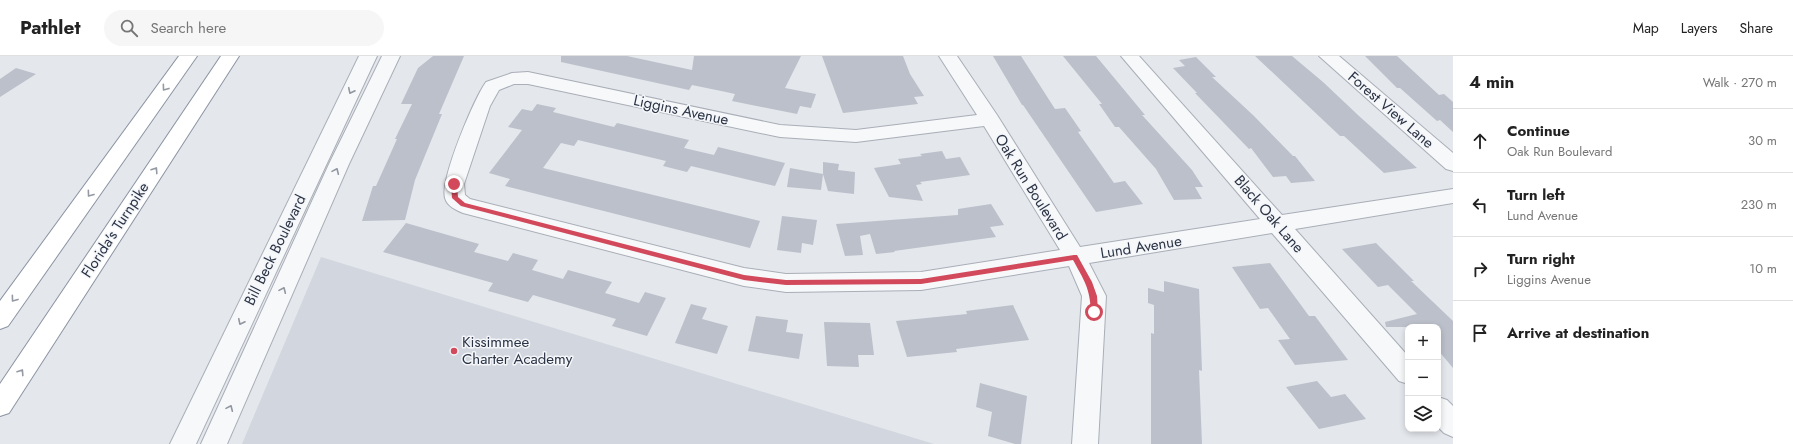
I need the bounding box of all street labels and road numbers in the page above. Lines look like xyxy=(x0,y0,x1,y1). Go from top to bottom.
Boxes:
street label: Forest View Lane xyxy=(1343,66,1439,154)
street label: Liggins Avenue xyxy=(631,89,731,131)
street label: Oak Run Boulevard xyxy=(989,130,1073,244)
street label: Black Oak Lane xyxy=(1229,170,1309,258)
street label: Florida's Turnpike xyxy=(76,178,154,282)
street label: Bill Beck Boulevard xyxy=(239,191,311,309)
street label: Lund Avenue xyxy=(1099,230,1183,264)

